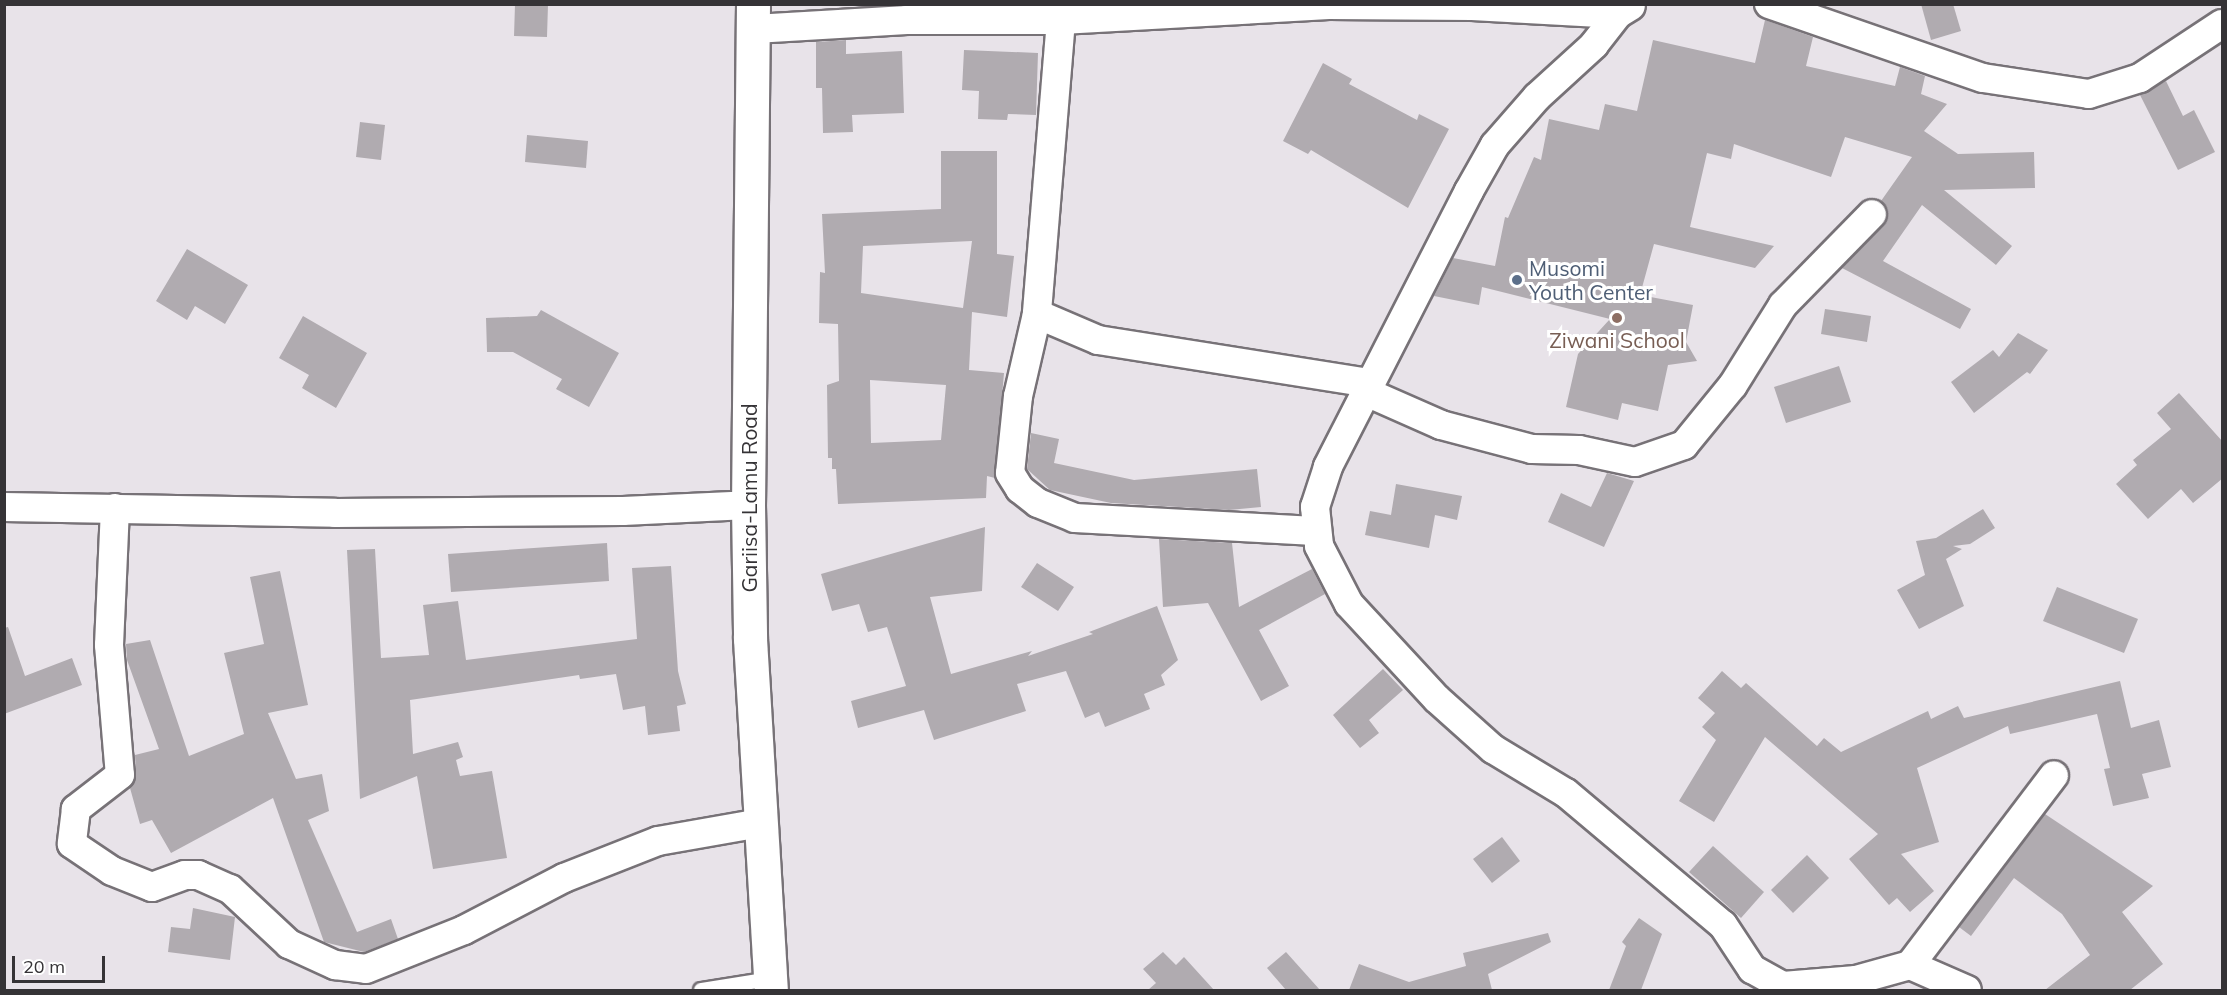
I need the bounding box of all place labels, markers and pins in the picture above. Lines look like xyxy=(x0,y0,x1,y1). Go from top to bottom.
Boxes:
place label: Musomi Youth Center xyxy=(1529,255,1653,305)
marker: Musomi Youth Center xyxy=(1510,273,1524,287)
marker: Ziwani School xyxy=(1610,311,1624,325)
place label: Ziwani School xyxy=(1549,327,1685,353)

